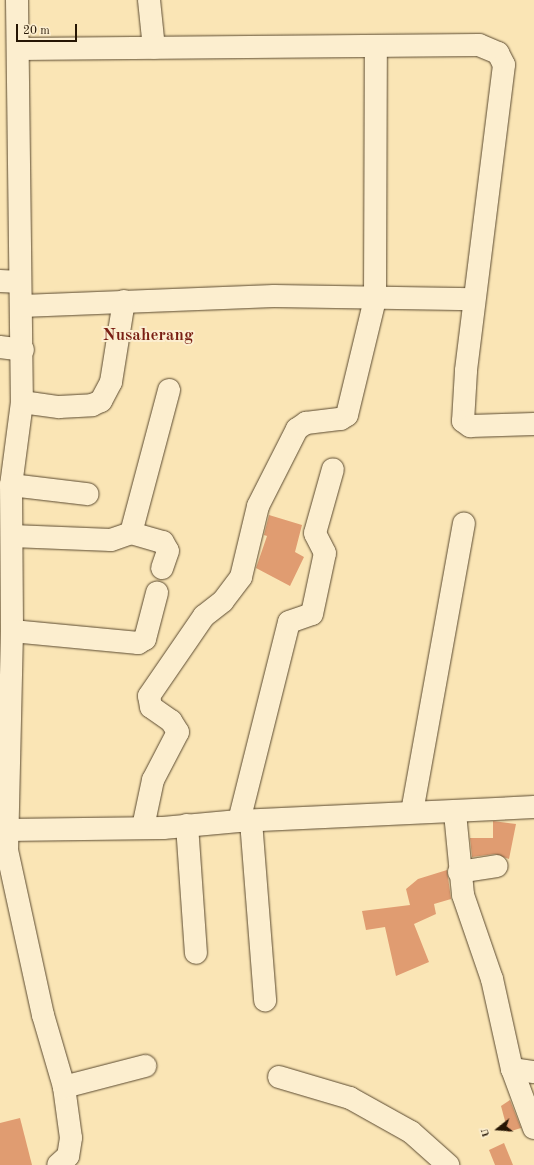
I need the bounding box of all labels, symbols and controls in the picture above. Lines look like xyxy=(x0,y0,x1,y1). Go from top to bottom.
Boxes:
scale bar xyxy=(18,16,79,42)
text: 20 m xyxy=(23,25,50,37)
district label: Nusaherang xyxy=(103,326,193,346)
north arrow xyxy=(478,1109,518,1149)
text: U xyxy=(480,1127,493,1138)

